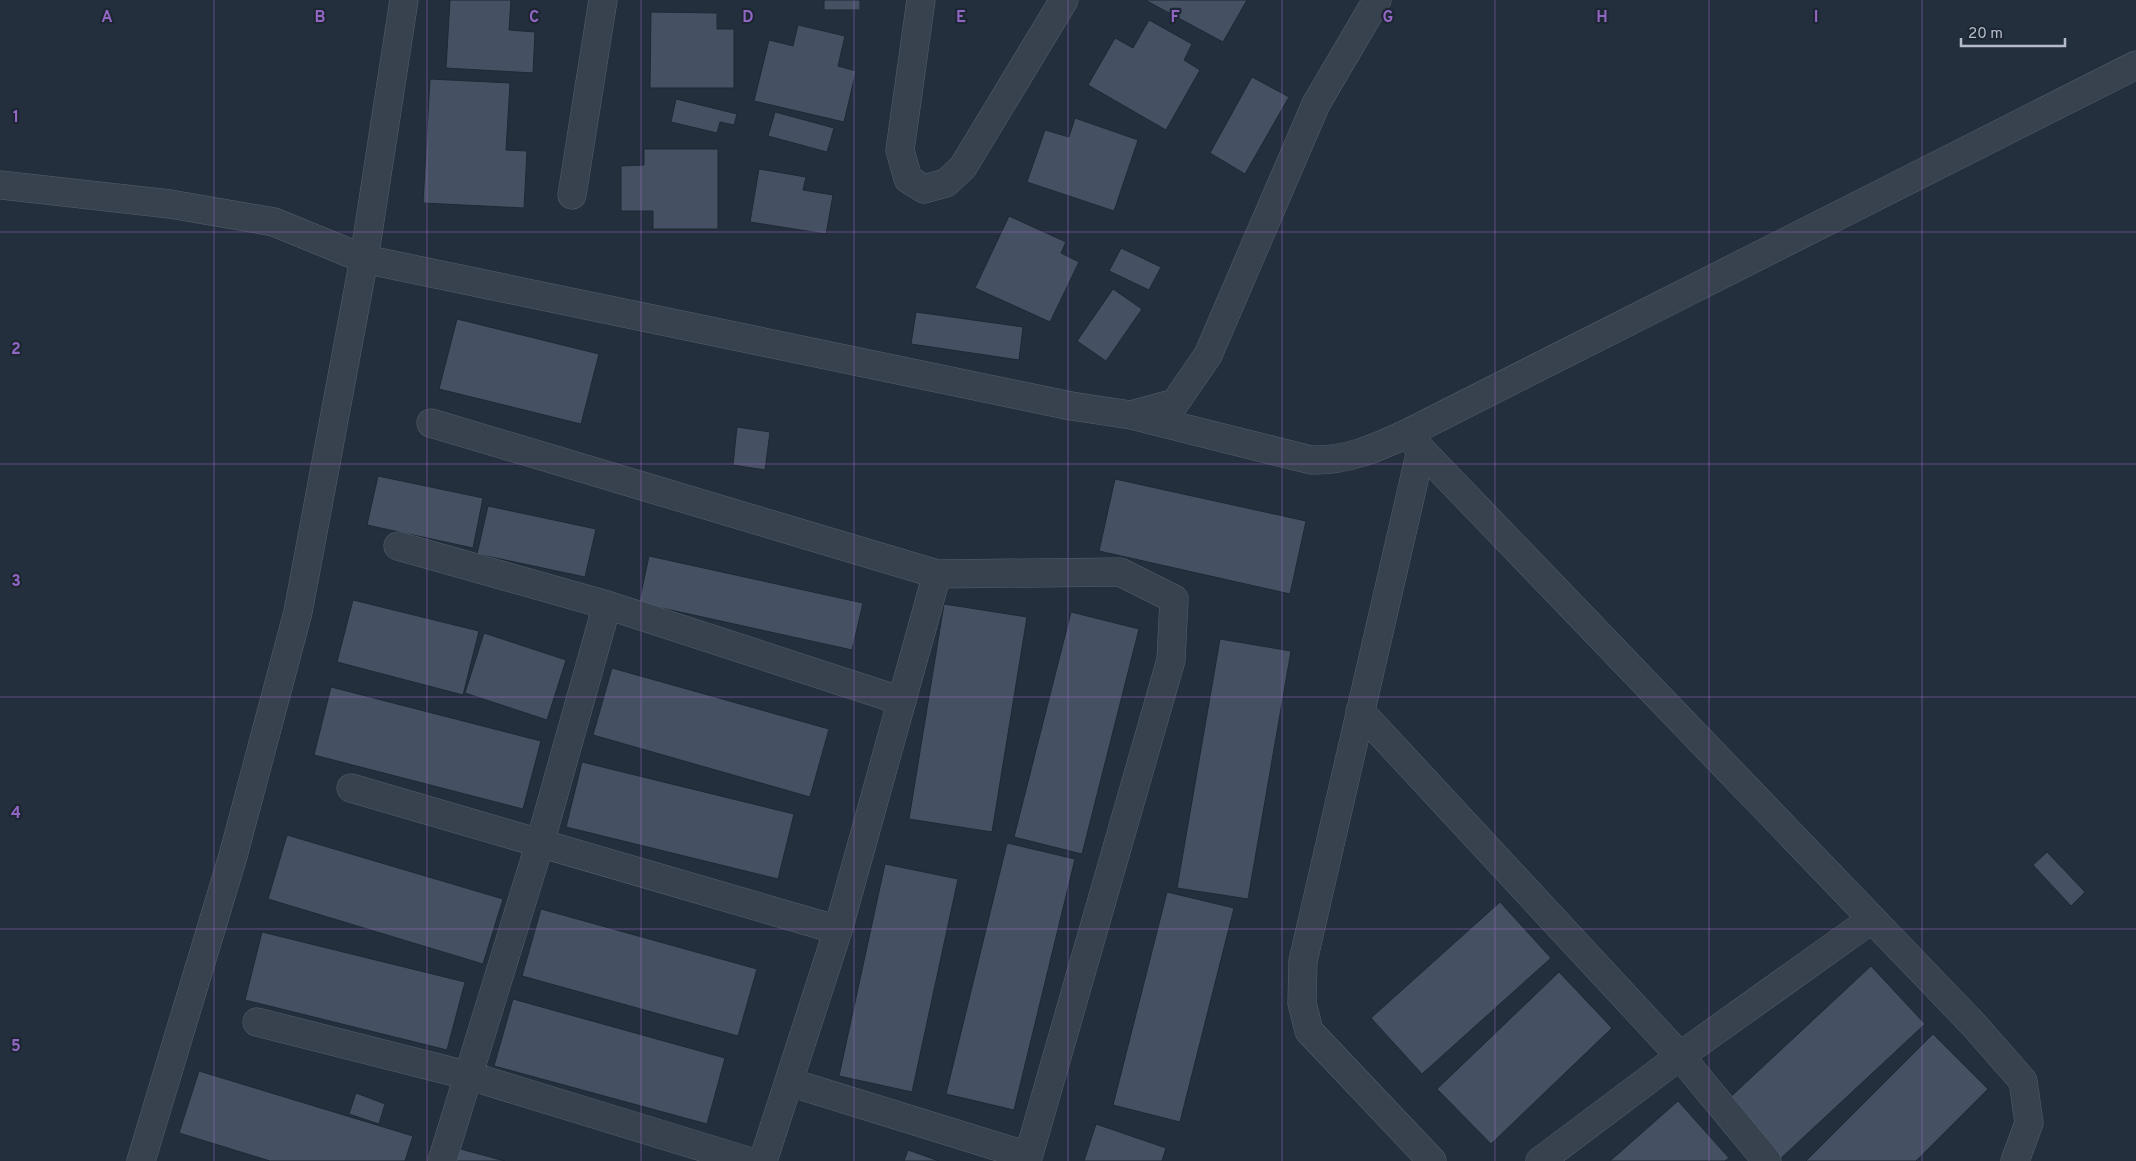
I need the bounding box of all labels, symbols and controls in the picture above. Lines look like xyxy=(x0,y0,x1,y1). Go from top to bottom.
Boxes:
text: A xyxy=(101,8,113,28)
text: B xyxy=(314,8,326,28)
text: C xyxy=(529,8,539,28)
text: D xyxy=(742,8,754,28)
text: E xyxy=(956,8,966,28)
text: F xyxy=(1170,8,1180,28)
text: G xyxy=(1383,8,1393,28)
text: H xyxy=(1596,8,1608,28)
text: I xyxy=(1814,8,1818,28)
scale bar xyxy=(1961,15,2065,47)
text: 20 m xyxy=(1968,25,2003,44)
text: 1 xyxy=(13,108,19,128)
text: 2 xyxy=(11,340,21,360)
text: 3 xyxy=(11,572,21,592)
text: 4 xyxy=(11,804,21,824)
text: 5 xyxy=(11,1037,21,1057)

